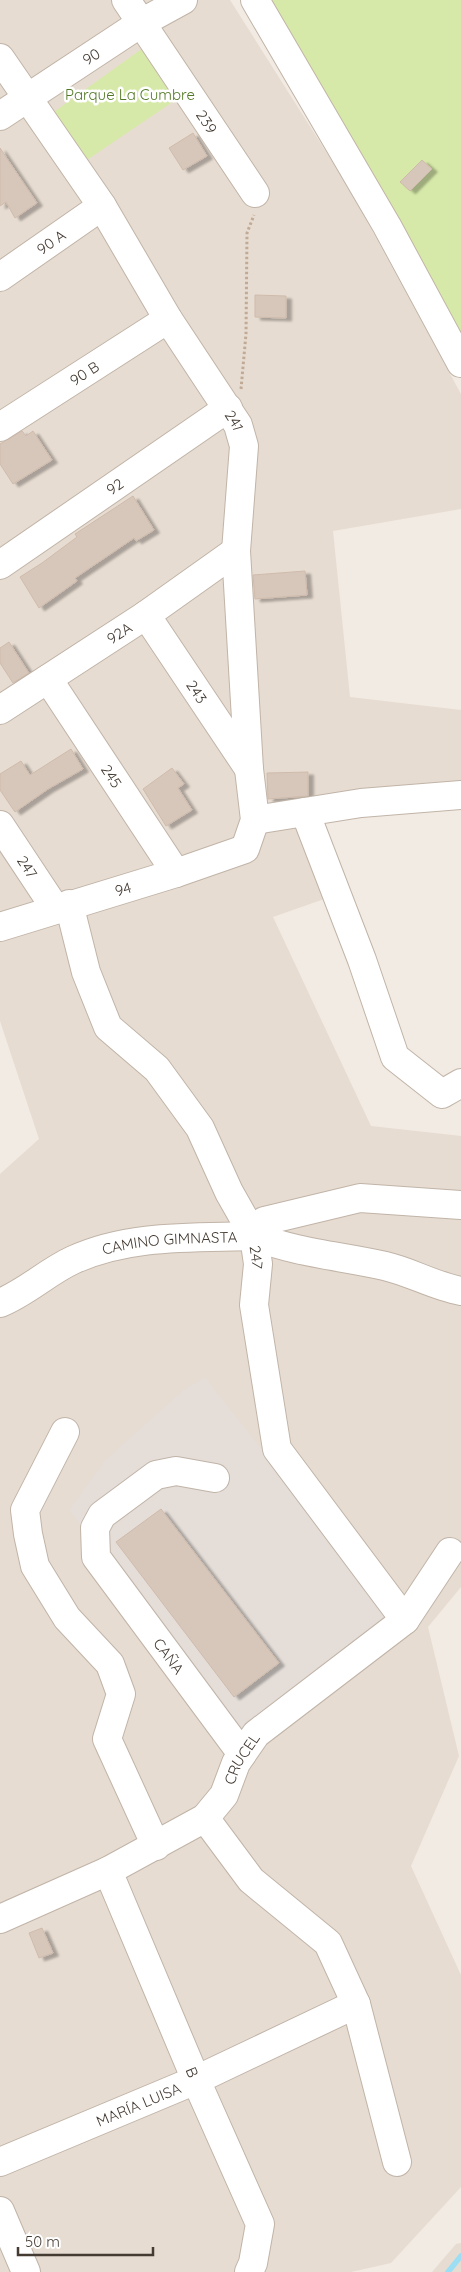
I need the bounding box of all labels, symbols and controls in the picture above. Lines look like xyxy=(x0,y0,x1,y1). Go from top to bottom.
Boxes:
street label: 90 xyxy=(79,43,103,69)
park label: Parque La Cumbre xyxy=(65,85,195,104)
street label: 239 xyxy=(192,106,222,137)
street label: 90 A xyxy=(33,225,69,258)
street label: 90 B xyxy=(66,356,103,389)
street label: 241 xyxy=(221,406,249,433)
street label: 92 xyxy=(102,474,127,499)
street label: 92A xyxy=(103,617,136,648)
street label: 243 xyxy=(183,676,212,707)
street label: 245 xyxy=(97,760,127,791)
street label: 247 xyxy=(13,852,42,882)
street label: 94 xyxy=(113,878,134,900)
street label: CAMINO GIMNASTA xyxy=(100,1227,238,1258)
street label: 247 xyxy=(246,1244,268,1270)
street label: CAÑA xyxy=(150,1634,189,1678)
street label: CRUCEL xyxy=(219,1729,264,1787)
street label: B xyxy=(182,2064,203,2080)
street label: MARÍA LUISA xyxy=(93,2078,184,2130)
scale bar xyxy=(18,2224,152,2256)
text: 50 m xyxy=(25,2232,60,2251)

